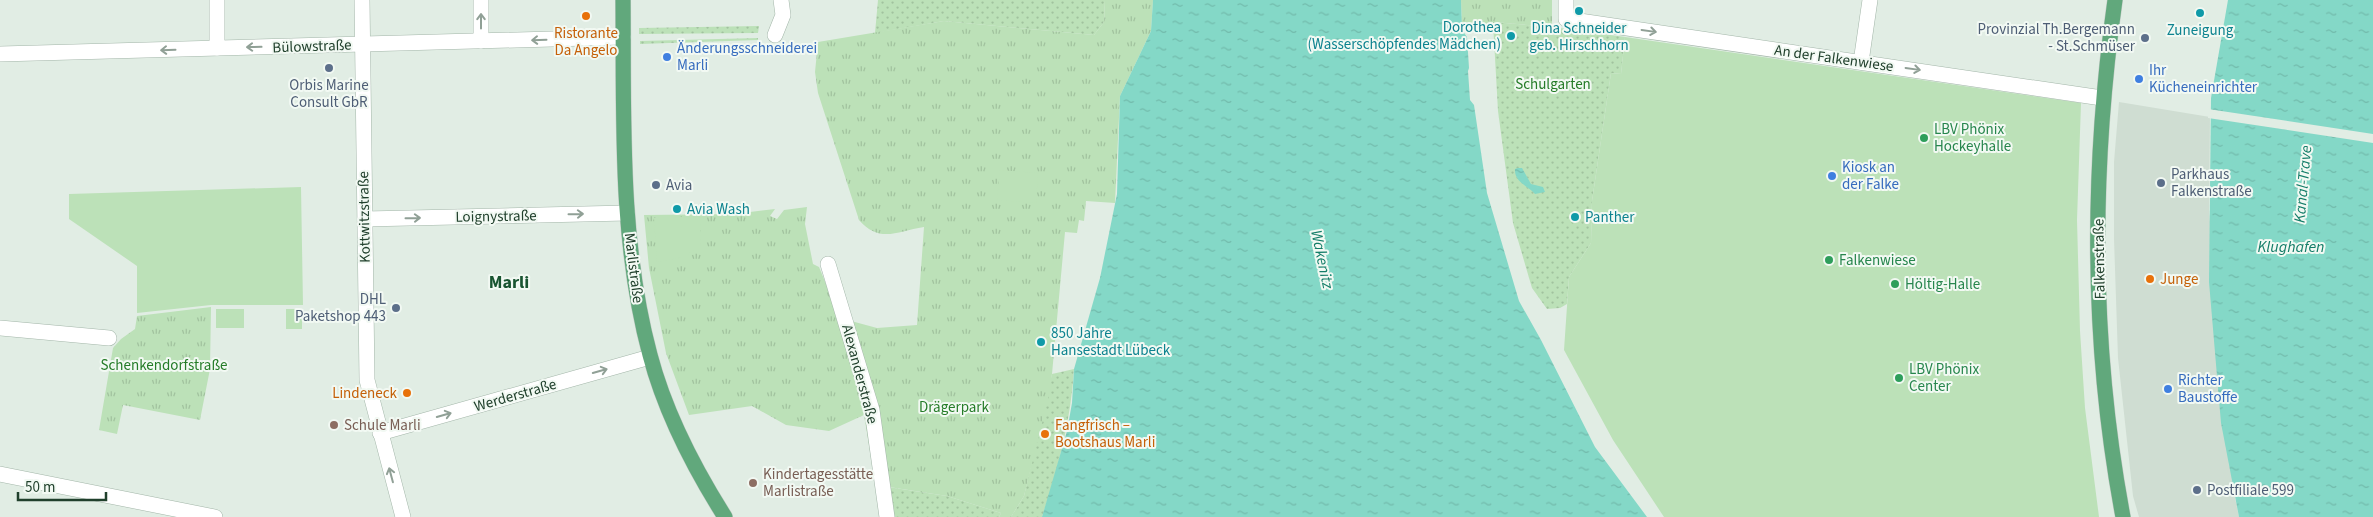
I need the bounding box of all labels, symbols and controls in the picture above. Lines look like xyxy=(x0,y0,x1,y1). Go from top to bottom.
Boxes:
marker: Dina Schneider geb. Hirschhorn xyxy=(1573,5,1585,17)
marker: Zuneigung xyxy=(2194,7,2206,19)
marker: Ristorante Da Angelo xyxy=(580,10,592,22)
one-way arrow xyxy=(476,13,486,29)
place label: Dorothea (Wasserschöpfendes Mädchen) xyxy=(1308,17,1501,55)
place label: Dina Schneider geb. Hirschhorn xyxy=(1529,18,1629,56)
place label: Provinzial Th.Bergemann - St.Schmüser xyxy=(1978,19,2136,57)
place label: Zuneigung xyxy=(2167,20,2234,41)
place label: Ristorante Da Angelo xyxy=(554,23,618,61)
one-way arrow xyxy=(1640,26,1656,36)
marker: Dorothea (Wasserschöpfendes Mädchen) xyxy=(1505,30,1517,42)
marker: Provinzial Th.Bergemann - St.Schmüser xyxy=(2139,32,2151,44)
street label: Bülowstraße xyxy=(272,35,352,58)
one-way arrow xyxy=(532,35,548,44)
place label: Änderungsschneiderei Marli xyxy=(677,38,817,76)
street label: An der Falkenwiese xyxy=(1773,40,1895,77)
one-way arrow xyxy=(247,42,263,52)
one-way arrow xyxy=(161,45,177,54)
marker: Änderungsschneiderei Marli xyxy=(661,51,673,63)
place label: Ihr Kücheneinrichter xyxy=(2149,60,2258,98)
marker: Orbis Marine Consult GbR xyxy=(323,62,335,74)
one-way arrow xyxy=(1905,64,1921,74)
marker: Ihr Kücheneinrichter xyxy=(2133,73,2145,85)
park label: Schulgarten xyxy=(1515,74,1591,95)
place label: Orbis Marine Consult GbR xyxy=(289,75,369,113)
place label: LBV Phönix Hockeyhalle xyxy=(1934,119,2011,157)
marker: LBV Phönix Hockeyhalle xyxy=(1918,132,1930,144)
water label: Kanal-Trave xyxy=(2289,144,2317,224)
place label: Kiosk an der Falke xyxy=(1842,157,1899,195)
place label: Parkhaus Falkenstraße xyxy=(2171,164,2252,202)
marker: Kiosk an der Falke xyxy=(1826,170,1838,182)
street label: Kottwitzstraße xyxy=(353,171,376,263)
place label: Avia xyxy=(666,175,692,196)
marker: Parkhaus Falkenstraße xyxy=(2155,177,2167,189)
marker: Avia xyxy=(650,179,662,191)
place label: Avia Wash xyxy=(687,199,750,220)
marker: Avia Wash xyxy=(671,203,683,215)
street label: Loignystraße xyxy=(455,205,537,228)
place label: Panther xyxy=(1585,207,1635,228)
one-way arrow xyxy=(567,209,583,219)
marker: Panther xyxy=(1569,211,1581,223)
one-way arrow xyxy=(405,213,421,223)
street label: Falkenstraße xyxy=(2088,218,2111,299)
water label: Wakenitz xyxy=(1305,228,1339,291)
street label: Marlistraße xyxy=(619,232,648,304)
water label: Klughafen xyxy=(2257,236,2325,258)
place label: Falkenwiese xyxy=(1839,250,1916,271)
marker: Falkenwiese xyxy=(1823,254,1835,266)
place label: Junge xyxy=(2160,269,2198,290)
district label: Marli xyxy=(489,270,529,295)
marker: Junge xyxy=(2144,273,2156,285)
place label: Höltig-Halle xyxy=(1905,274,1980,295)
marker: Höltig-Halle xyxy=(1889,278,1901,290)
place label: DHL Paketshop 443 xyxy=(295,289,386,327)
marker: DHL Paketshop 443 xyxy=(390,302,402,314)
street label: Alexanderstraße xyxy=(836,322,883,426)
place label: 850 Jahre Hansestadt Lübeck xyxy=(1051,323,1171,361)
marker: 850 Jahre Hansestadt Lübeck xyxy=(1035,336,1047,348)
park label: Schenkendorfstraße xyxy=(101,355,227,376)
place label: LBV Phönix Center xyxy=(1909,359,1979,397)
one-way arrow xyxy=(592,366,608,375)
place label: Richter Baustoffe xyxy=(2178,370,2237,408)
marker: LBV Phönix Center xyxy=(1893,372,1905,384)
street label: Werderstraße xyxy=(472,374,559,417)
place label: Lindeneck xyxy=(332,383,398,404)
marker: Richter Baustoffe xyxy=(2162,383,2174,395)
marker: Lindeneck xyxy=(401,387,413,399)
park label: Drägerpark xyxy=(919,397,990,418)
one-way arrow xyxy=(435,410,451,420)
place label: Schule Marli xyxy=(344,415,421,436)
place label: Fangfrisch – Bootshaus Marli xyxy=(1055,415,1155,453)
marker: Schule Marli xyxy=(328,419,340,431)
marker: Fangfrisch – Bootshaus Marli xyxy=(1039,428,1051,440)
place label: Kindertagesstätte Marlistraße xyxy=(763,464,873,502)
one-way arrow xyxy=(386,468,396,484)
scale bar xyxy=(18,470,105,502)
text: 50 m xyxy=(25,477,55,498)
marker: Kindertagesstätte Marlistraße xyxy=(747,477,759,489)
place label: Postfiliale 599 xyxy=(2207,480,2294,501)
marker: Postfiliale 599 xyxy=(2191,484,2203,496)

